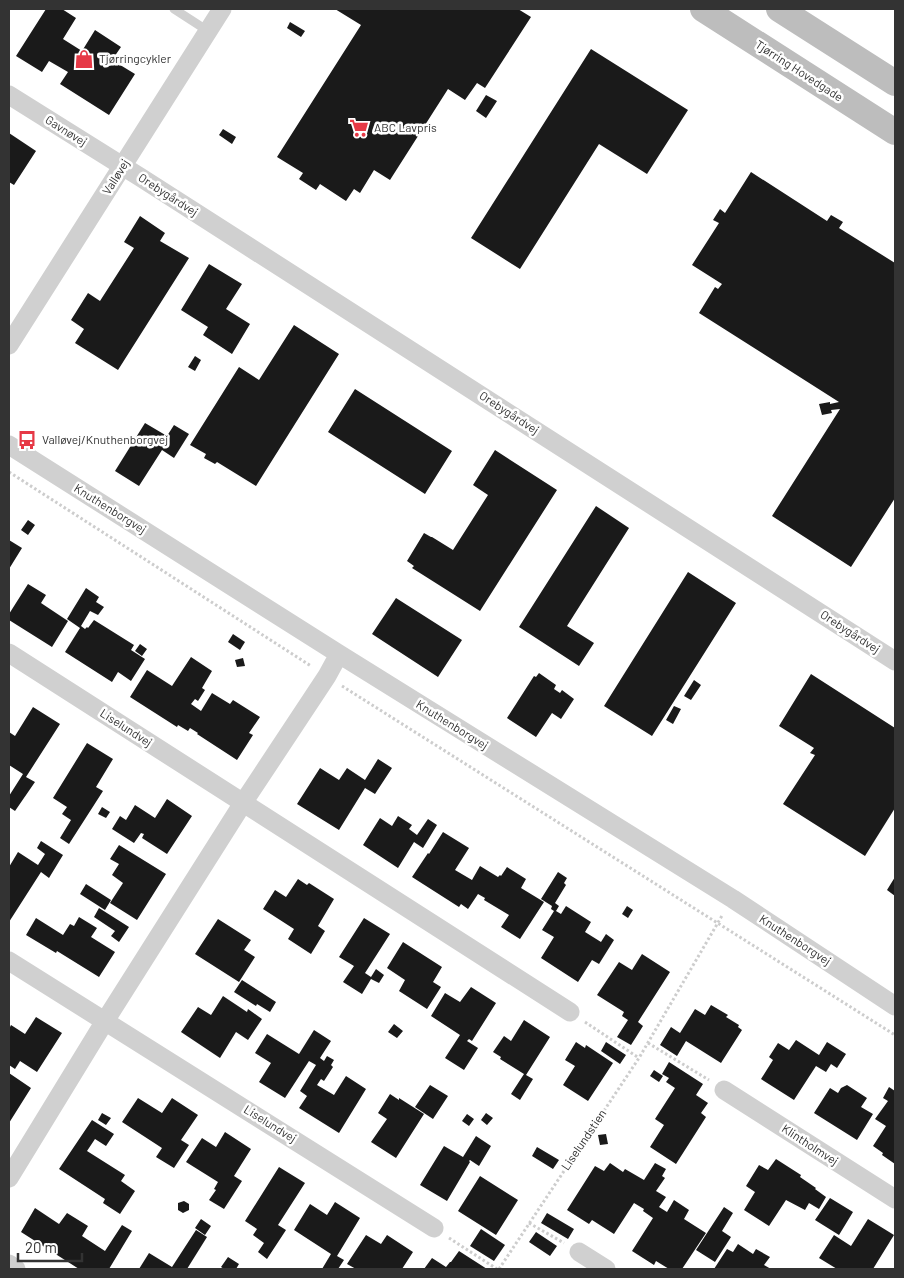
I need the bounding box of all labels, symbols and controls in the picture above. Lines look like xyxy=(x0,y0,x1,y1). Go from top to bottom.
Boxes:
street label: Tjørring Hovedgade xyxy=(753,37,846,104)
shop icon: Tjørringcykler xyxy=(73,48,95,70)
place label: Tjørringcykler xyxy=(99,51,172,65)
street label: Gavnøvej xyxy=(43,112,90,148)
supermarket icon: ABC Lavpris xyxy=(348,117,370,139)
place label: ABC Lavpris xyxy=(374,120,437,134)
street label: Valløvej xyxy=(99,156,131,197)
street label: Orebygårdvej xyxy=(136,170,201,219)
street label: Orebygårdvej xyxy=(477,388,542,437)
bus stop icon: Valløvej/Knuthenborgvej xyxy=(16,429,38,451)
place label: Valløvej/Knuthenborgvej xyxy=(42,432,168,446)
street label: Knuthenborgvej xyxy=(72,480,149,536)
street label: Orebygårdvej xyxy=(818,607,883,656)
street label: Knuthenborgvej xyxy=(414,696,491,752)
street label: Liselundvej xyxy=(98,705,155,749)
street label: Knuthenborgvej xyxy=(757,911,834,967)
street label: Liselundvej xyxy=(242,1102,299,1145)
street label: Liselundstien xyxy=(558,1106,609,1172)
street label: Klintholmvej xyxy=(780,1121,841,1168)
scale bar xyxy=(18,1230,81,1262)
text: 20 m xyxy=(25,1238,57,1256)

